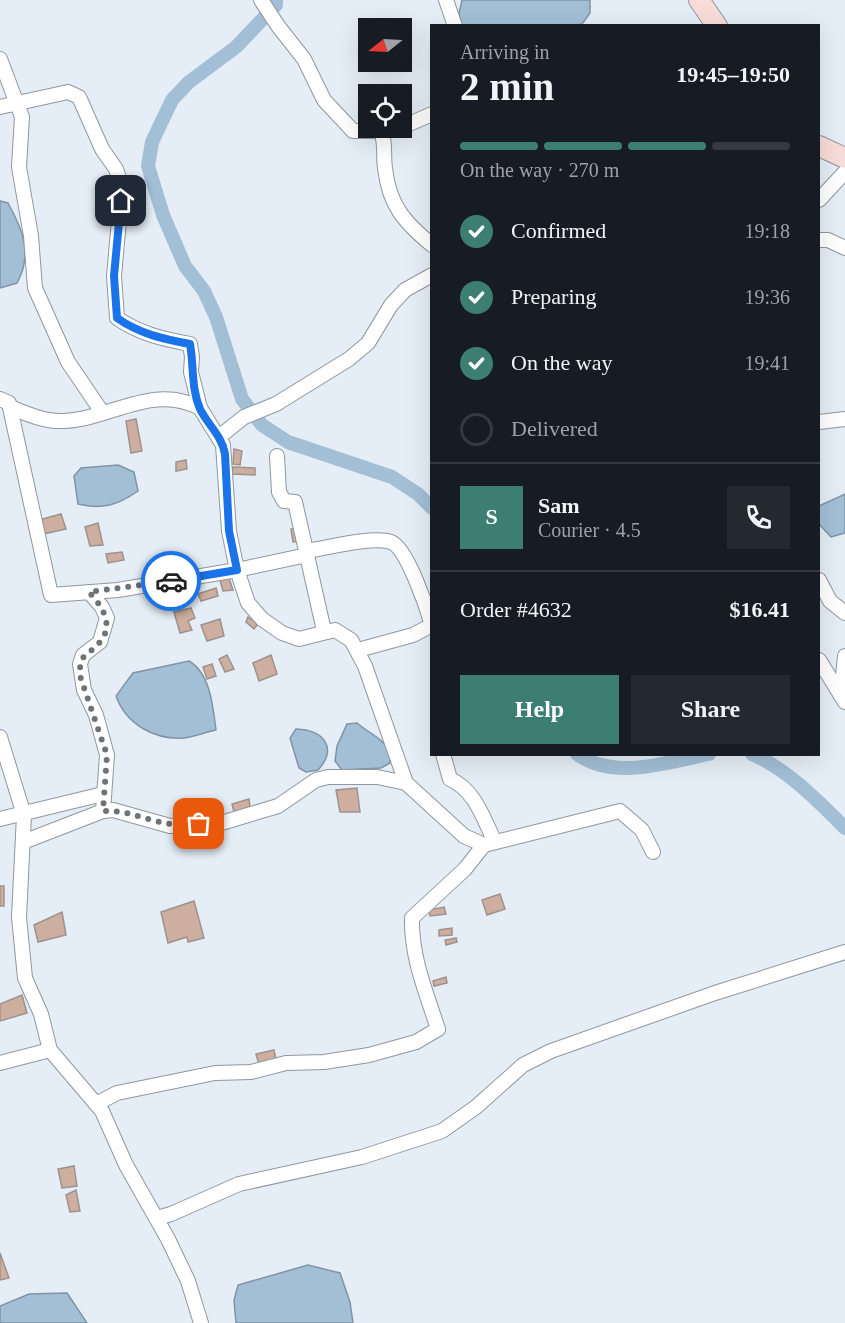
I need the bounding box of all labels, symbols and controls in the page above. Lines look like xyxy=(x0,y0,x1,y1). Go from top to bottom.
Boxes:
north arrow xyxy=(358,18,412,72)
map controls xyxy=(358,18,412,138)
text: Arriving in xyxy=(460,41,549,63)
text: 19:45–19:50 xyxy=(676,62,790,87)
text: 2 min xyxy=(460,65,554,108)
button: locate xyxy=(358,84,412,138)
text: On the way · 270 m xyxy=(460,159,619,181)
pin xyxy=(95,175,146,226)
icon: home xyxy=(104,184,137,217)
icon: check xyxy=(460,215,493,248)
text: Confirmed xyxy=(511,218,606,243)
text: 19:18 xyxy=(744,220,790,242)
icon: check xyxy=(460,281,493,314)
text: Preparing xyxy=(511,284,597,309)
text: 19:36 xyxy=(744,286,790,308)
icon: check xyxy=(460,347,493,380)
text: On the way xyxy=(511,350,612,375)
text: 19:41 xyxy=(744,352,790,374)
text: Delivered xyxy=(511,416,598,441)
button: phone xyxy=(727,486,790,549)
text: Sam xyxy=(538,493,580,518)
text: S xyxy=(485,504,498,529)
text: Courier · 4.5 xyxy=(538,519,641,541)
courier xyxy=(141,551,201,611)
icon: car xyxy=(155,565,188,598)
text: Order #4632 xyxy=(460,597,572,622)
text: $16.41 xyxy=(730,597,790,622)
button: Help xyxy=(460,675,619,744)
button: Share xyxy=(631,675,790,744)
pin xyxy=(173,798,224,849)
icon: bag xyxy=(182,807,215,840)

